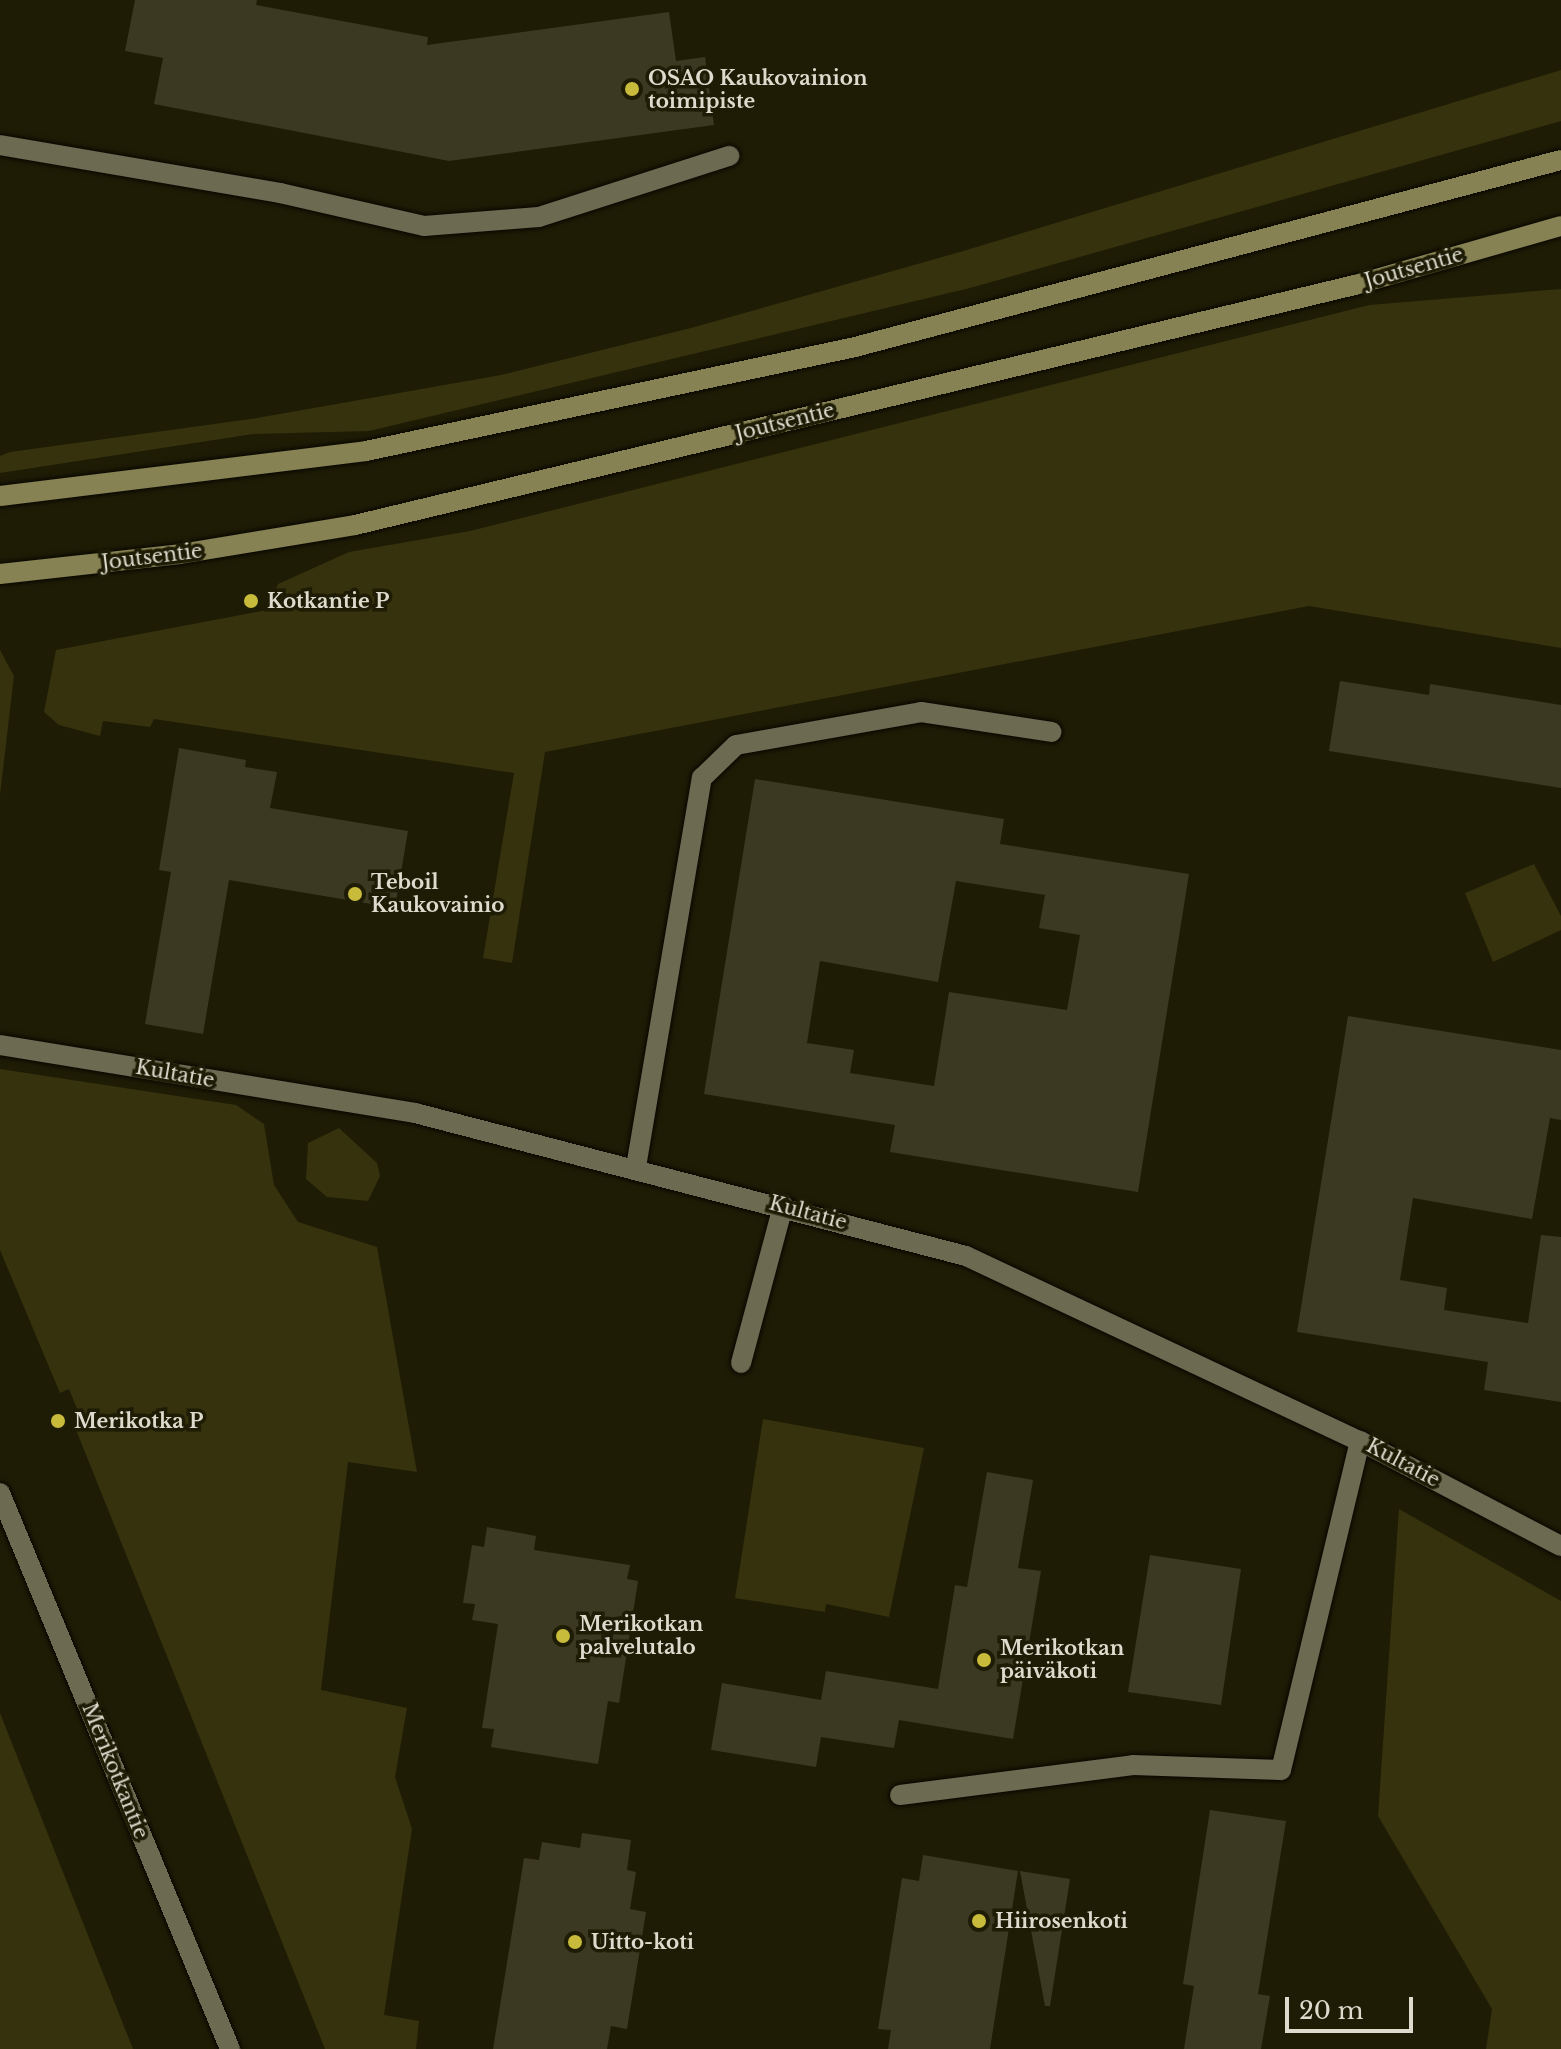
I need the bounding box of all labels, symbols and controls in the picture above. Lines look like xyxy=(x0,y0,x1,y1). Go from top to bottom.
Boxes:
place label: OSAO Kaukovainion toimipiste xyxy=(648,66,867,113)
marker: OSAO Kaukovainion toimipiste xyxy=(623,80,641,98)
street label: Joutsentie xyxy=(1362,242,1466,294)
street label: Joutsentie xyxy=(733,398,837,446)
street label: Joutsentie xyxy=(100,539,204,575)
place label: Kotkantie P xyxy=(267,589,389,613)
marker: Kotkantie P xyxy=(242,592,260,610)
place label: Teboil Kaukovainio xyxy=(371,870,504,917)
marker: Teboil Kaukovainio xyxy=(346,885,364,903)
street label: Kultatie xyxy=(134,1055,216,1093)
street label: Kultatie xyxy=(766,1191,850,1235)
place label: Merikotka P xyxy=(74,1409,203,1433)
marker: Merikotka P xyxy=(49,1412,67,1430)
street label: Kultatie xyxy=(1362,1434,1444,1492)
place label: Merikotkan palvelutalo xyxy=(579,1612,703,1659)
marker: Merikotkan palvelutalo xyxy=(554,1627,572,1645)
place label: Merikotkan päiväkoti xyxy=(1000,1636,1124,1683)
marker: Merikotkan päiväkoti xyxy=(975,1651,993,1669)
street label: Merikotkantie xyxy=(77,1700,153,1842)
place label: Hiirosenkoti xyxy=(995,1909,1128,1933)
marker: Hiirosenkoti xyxy=(970,1912,988,1930)
place label: Uitto-koti xyxy=(591,1930,694,1954)
marker: Uitto-koti xyxy=(566,1933,584,1951)
scale bar xyxy=(1289,1981,1417,2031)
text: 20 m xyxy=(1299,1996,1364,2025)

